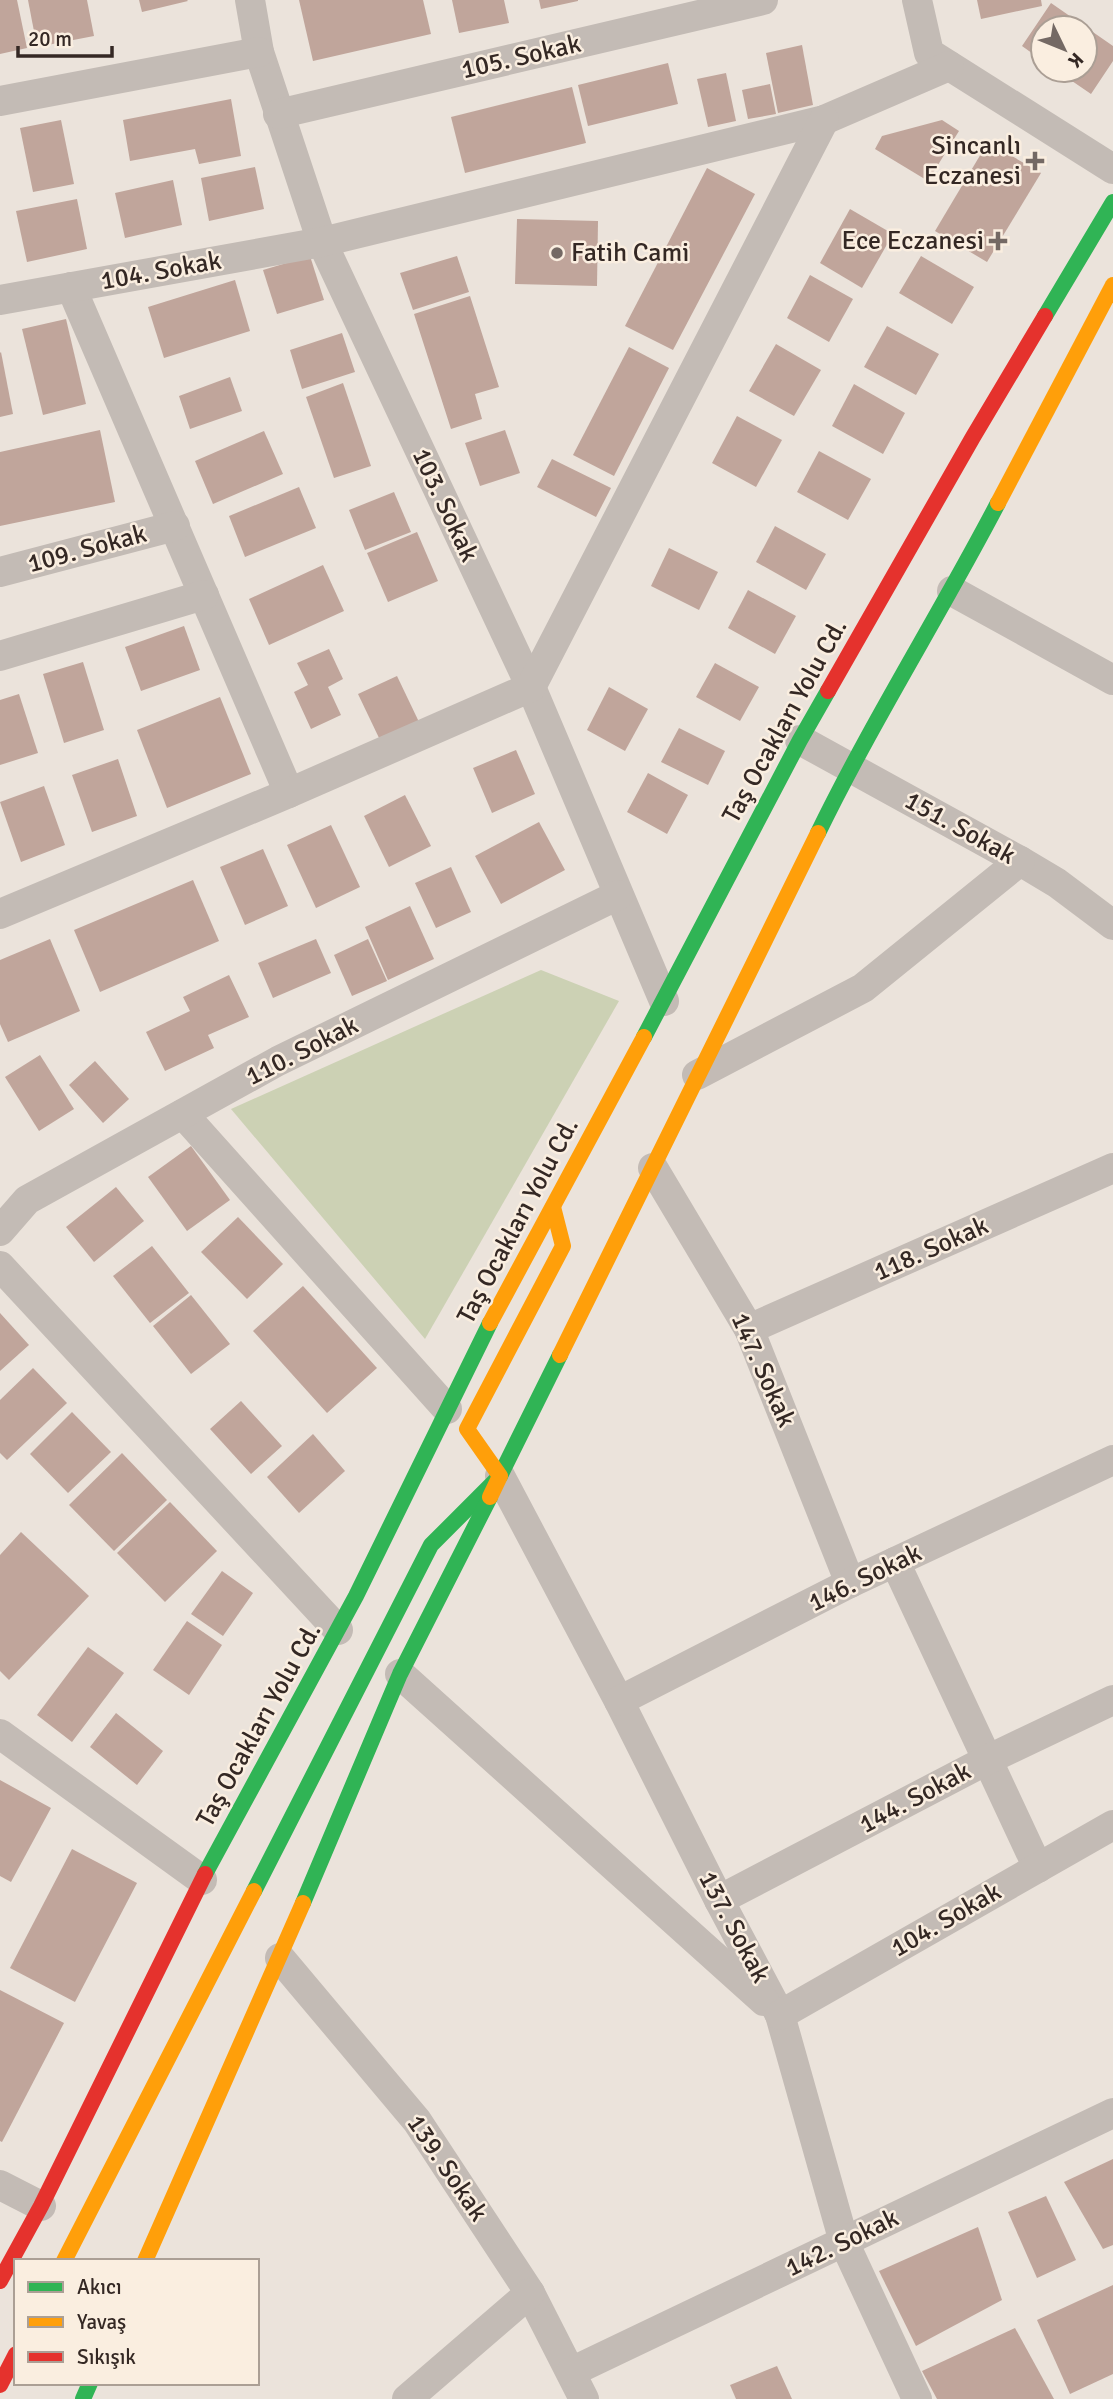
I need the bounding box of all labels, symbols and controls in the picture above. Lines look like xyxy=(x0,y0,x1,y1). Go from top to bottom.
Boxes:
scale bar xyxy=(18,14,112,58)
north arrow xyxy=(1029,14,1099,84)
text: 20 m xyxy=(28,26,72,52)
street label: 105. Sokak xyxy=(458,28,584,86)
text: K xyxy=(1063,47,1089,73)
place label: Sincanlı Eczanesi xyxy=(924,130,1021,192)
marker: Sincanlı Eczanesi xyxy=(1027,153,1043,169)
place label: Ece Eczanesi xyxy=(842,225,984,257)
marker: Ece Eczanesi xyxy=(990,233,1006,249)
place label: Fatih Cami xyxy=(571,237,689,269)
street label: 104. Sokak xyxy=(98,245,224,297)
marker: Fatih Cami xyxy=(549,245,565,261)
street label: 103. Sokak xyxy=(405,443,485,567)
street label: 109. Sokak xyxy=(24,518,150,580)
street label: Taş Ocakları Yolu Cd. xyxy=(716,613,854,829)
street label: 151. Sokak xyxy=(899,784,1021,872)
street label: 110. Sokak xyxy=(240,1009,364,1093)
street label: Taş Ocakları Yolu Cd. xyxy=(450,1113,586,1329)
street label: 118. Sokak xyxy=(869,1210,993,1288)
street label: 147. Sokak xyxy=(724,1308,802,1432)
street label: 146. Sokak xyxy=(803,1537,927,1619)
street label: Taş Ocakları Yolu Cd. xyxy=(190,1617,328,1833)
street label: 144. Sokak xyxy=(854,1755,976,1841)
street label: 137. Sokak xyxy=(691,1866,777,1988)
street label: 104. Sokak xyxy=(885,1876,1007,1964)
street label: 139. Sokak xyxy=(400,2109,494,2227)
street label: 142. Sokak xyxy=(780,2202,904,2284)
legend xyxy=(14,2259,259,2385)
text: Akıcı xyxy=(77,2274,122,2300)
text: Yavaş xyxy=(77,2309,126,2335)
text: Sıkışık xyxy=(77,2344,136,2370)

